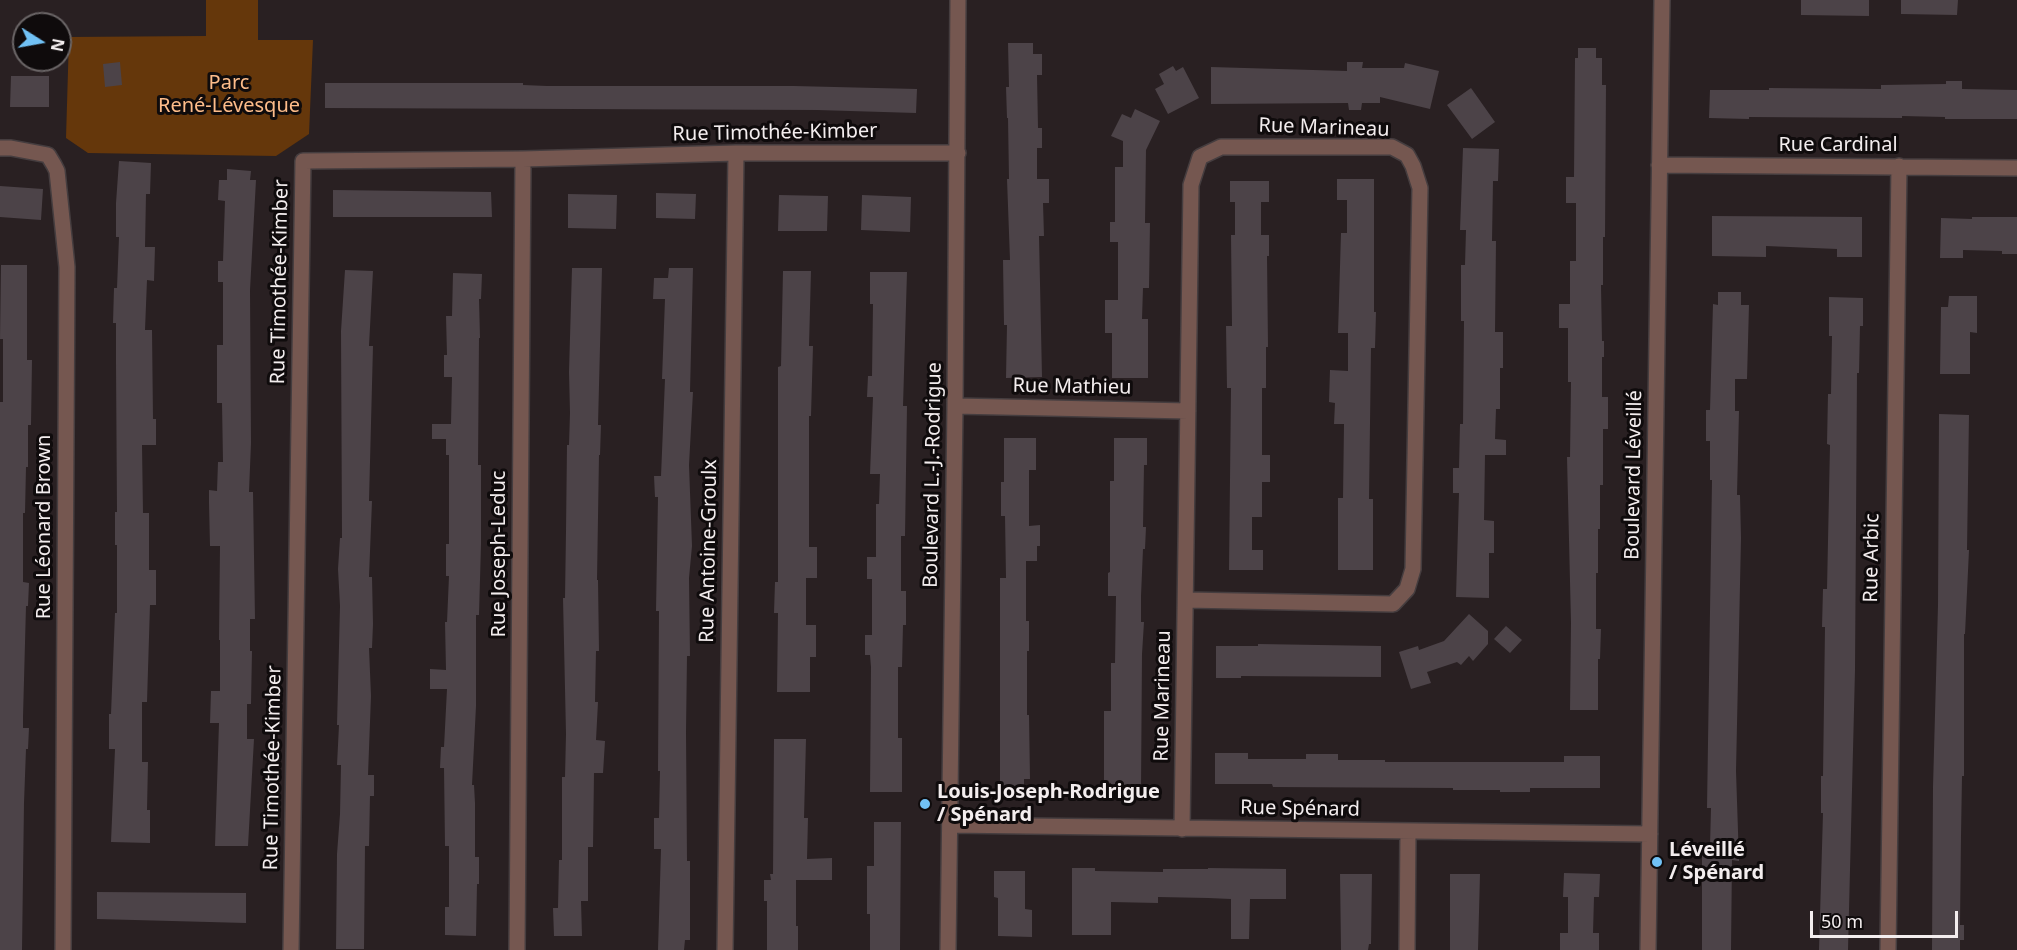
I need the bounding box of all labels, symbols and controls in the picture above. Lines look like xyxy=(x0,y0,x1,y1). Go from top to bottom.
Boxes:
north arrow xyxy=(12,12,72,72)
text: N xyxy=(46,37,70,54)
park label: Parc René-Lévesque xyxy=(158,71,300,118)
street label: Rue Marineau xyxy=(1258,114,1390,142)
street label: Rue Timothée-Kimber xyxy=(672,119,878,147)
street label: Rue Cardinal xyxy=(1778,133,1898,157)
street label: Rue Timothée-Kimber xyxy=(266,179,294,385)
street label: Boulevard L.-J.-Rodrigue xyxy=(919,362,947,588)
street label: Rue Mathieu xyxy=(1012,374,1132,400)
street label: Boulevard Léveillé xyxy=(1621,390,1647,560)
street label: Rue Léonard Brown xyxy=(32,435,56,619)
street label: Rue Antoine-Groulx xyxy=(695,459,723,643)
street label: Rue Joseph-Leduc xyxy=(487,471,511,637)
street label: Rue Arbic xyxy=(1859,513,1885,603)
street label: Rue Marineau xyxy=(1150,630,1176,762)
street label: Rue Timothée-Kimber xyxy=(259,665,287,871)
place label: Louis-Joseph-Rodrigue / Spénard xyxy=(937,780,1160,827)
street label: Rue Spénard xyxy=(1240,796,1360,822)
marker: Louis-Joseph-Rodrigue / Spénard xyxy=(918,797,932,811)
place label: Léveillé / Spénard xyxy=(1669,838,1764,885)
marker: Léveillé / Spénard xyxy=(1650,855,1664,869)
scale bar xyxy=(1813,899,1962,937)
text: 50 m xyxy=(1821,909,1863,933)

